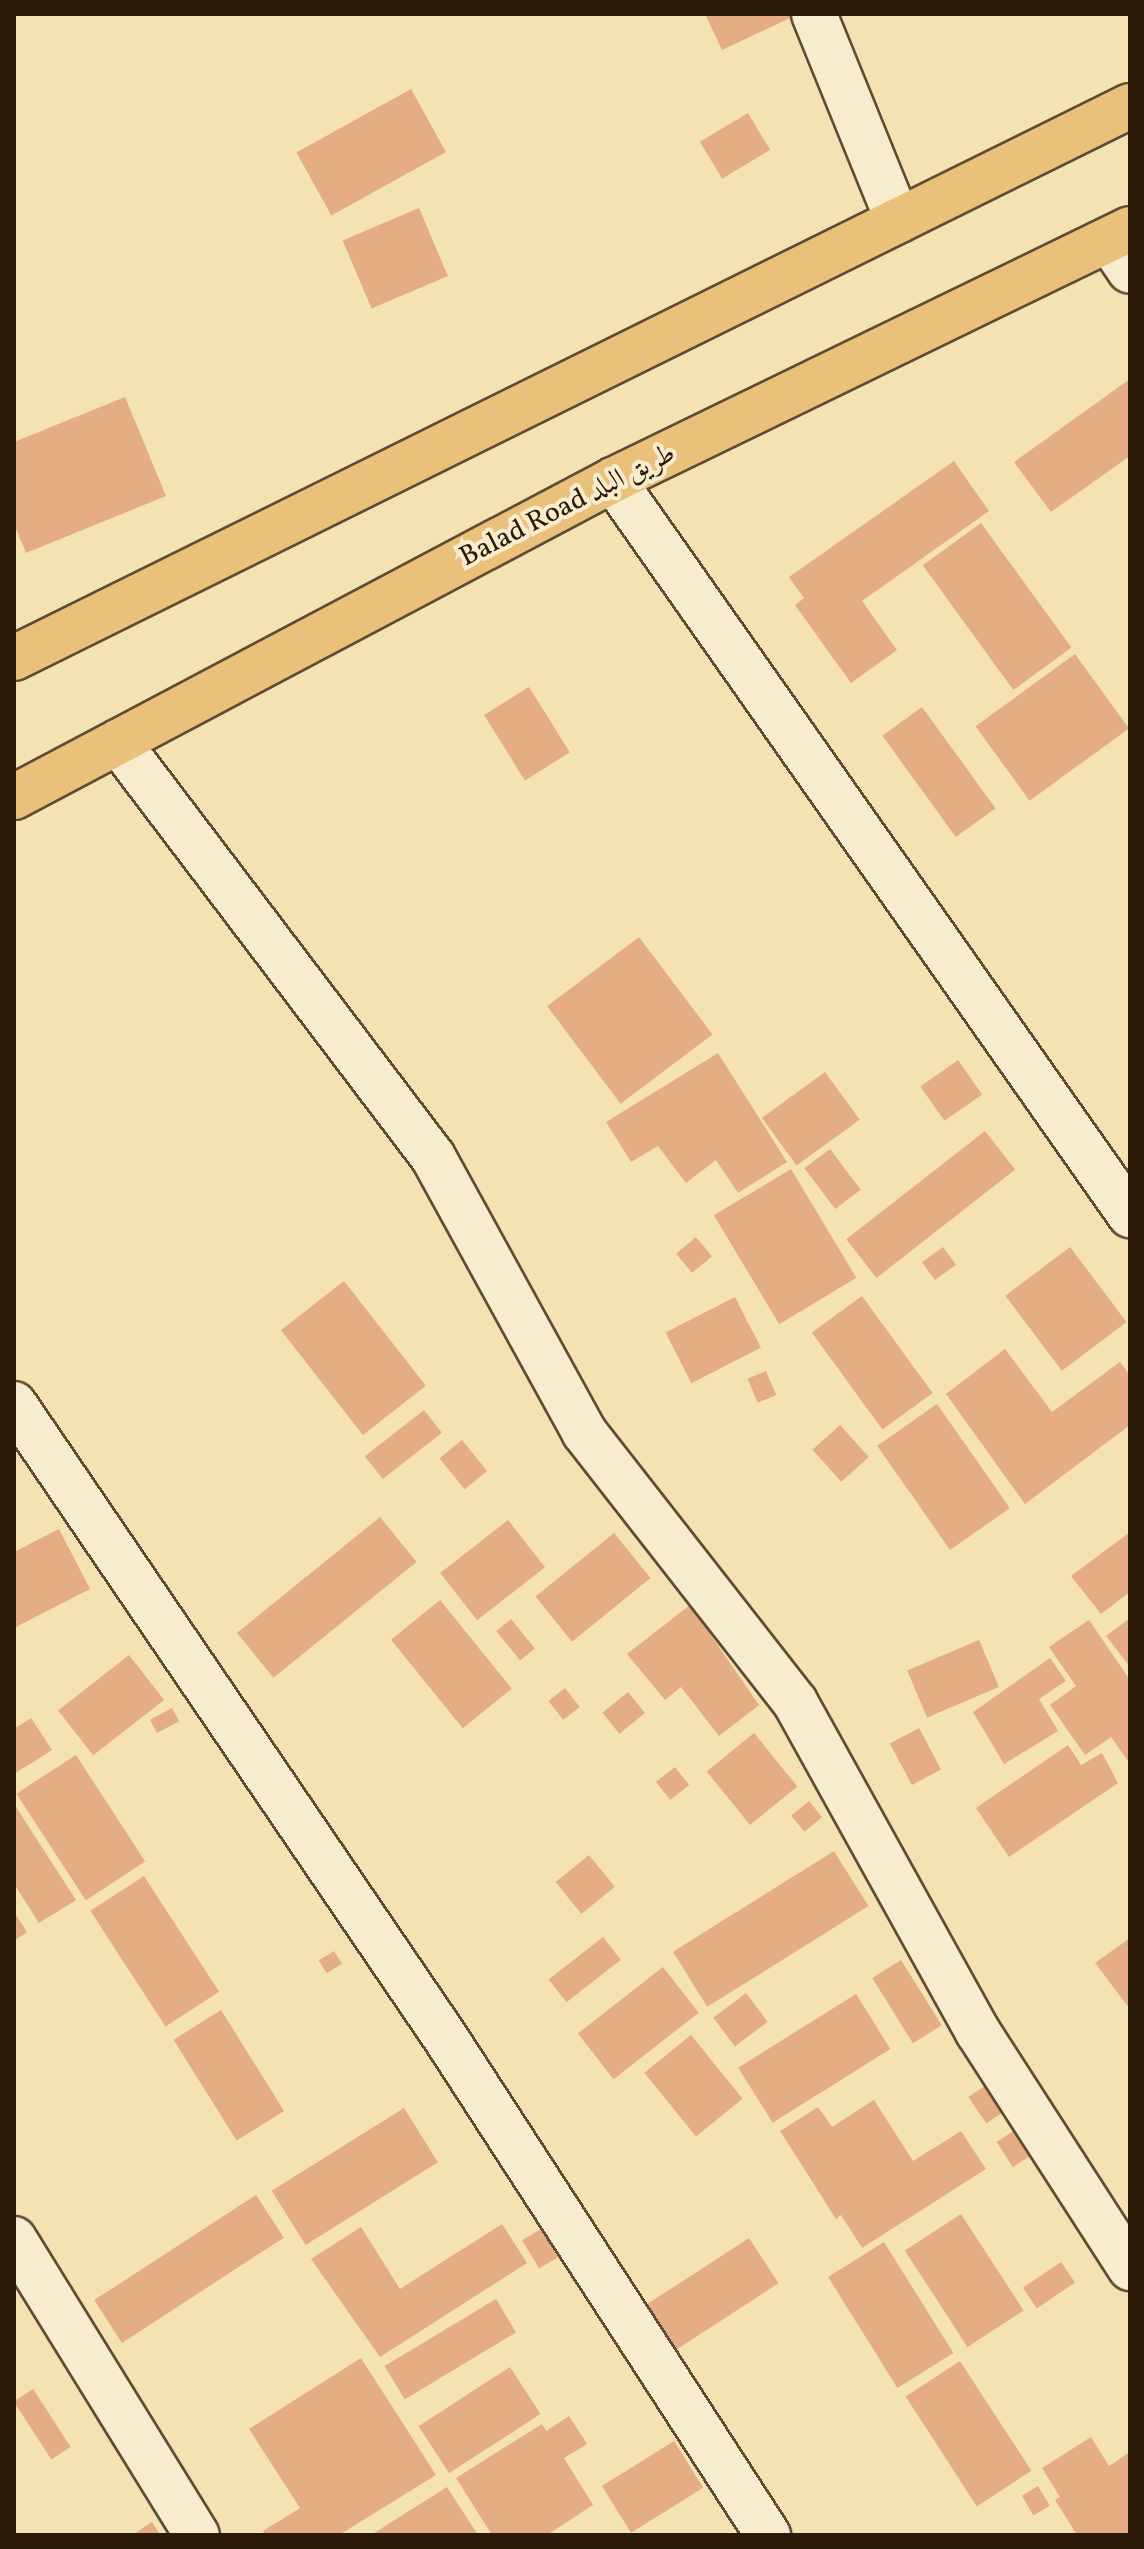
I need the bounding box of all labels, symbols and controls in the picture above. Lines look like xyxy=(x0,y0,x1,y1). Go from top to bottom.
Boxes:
street label: Balad Road طريق البلد xyxy=(455,437,681,575)

